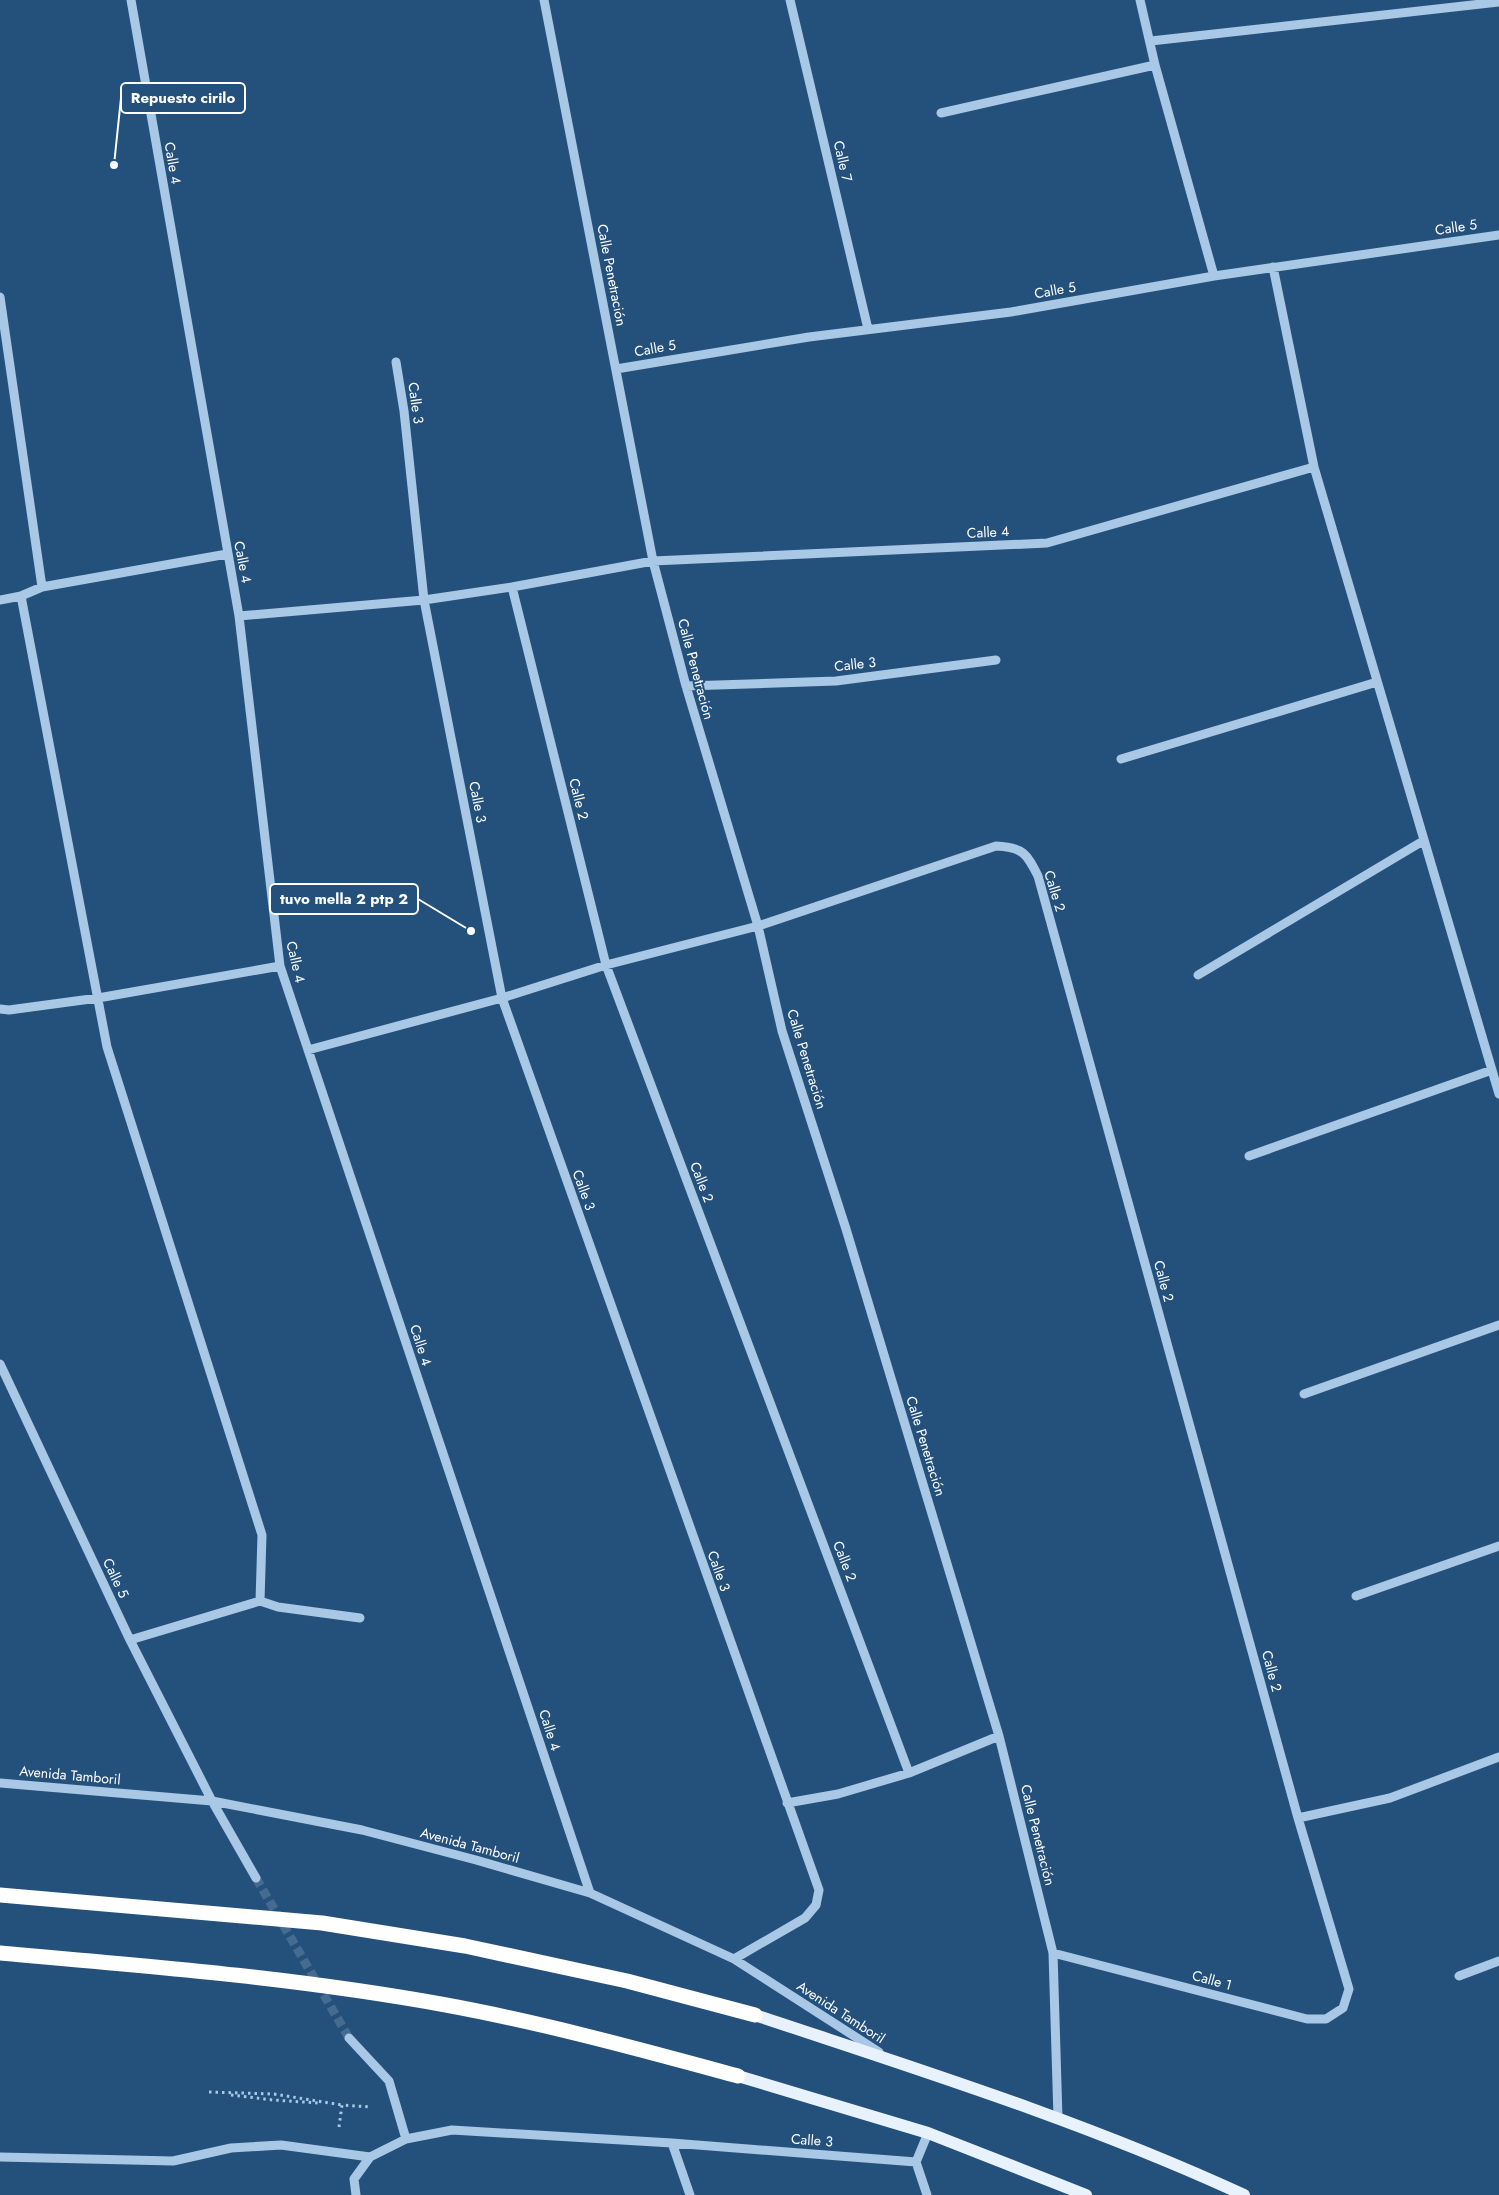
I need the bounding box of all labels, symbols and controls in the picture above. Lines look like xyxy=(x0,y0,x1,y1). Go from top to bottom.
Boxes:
callout: Repuesto cirilo xyxy=(121,83,245,113)
text: Repuesto cirilo xyxy=(131,87,235,109)
street label: Calle 7 xyxy=(829,139,858,184)
street label: Calle 4 xyxy=(159,140,187,186)
street label: Calle 5 xyxy=(1434,214,1478,240)
street label: Calle Penetración xyxy=(592,222,632,328)
street label: Calle 5 xyxy=(1033,276,1078,304)
street label: Calle 5 xyxy=(633,334,678,362)
street label: Calle 3 xyxy=(403,381,429,425)
street label: Calle 4 xyxy=(966,521,1010,543)
street label: Calle 4 xyxy=(229,539,257,585)
street label: Calle Penetración xyxy=(673,616,719,722)
street label: Calle 3 xyxy=(833,652,877,676)
street label: Calle 2 xyxy=(564,776,594,822)
street label: Calle 3 xyxy=(464,780,492,825)
street label: Calle 2 xyxy=(1039,868,1071,914)
callout: tuvo mella 2 ptp 2 xyxy=(270,884,418,914)
text: tuvo mella 2 ptp 2 xyxy=(280,888,408,910)
street label: Calle 4 xyxy=(281,939,311,985)
street label: Calle Penetración xyxy=(782,1007,832,1111)
street label: Calle 2 xyxy=(685,1159,719,1205)
street label: Calle 3 xyxy=(567,1167,601,1213)
street label: Calle 2 xyxy=(1149,1258,1179,1304)
street label: Calle 4 xyxy=(405,1322,437,1368)
street label: Calle Penetración xyxy=(901,1394,951,1498)
street label: Calle 2 xyxy=(828,1538,862,1584)
street label: Calle 3 xyxy=(702,1548,736,1594)
street label: Calle 5 xyxy=(98,1555,134,1601)
street label: Calle 2 xyxy=(1257,1648,1287,1694)
street label: Calle 4 xyxy=(534,1707,566,1753)
street label: Avenida Tamboril xyxy=(18,1761,122,1789)
street label: Calle Penetración xyxy=(1016,1782,1060,1888)
street label: Avenida Tamboril xyxy=(418,1822,522,1868)
street label: Calle 1 xyxy=(1190,1965,1234,1995)
street label: Avenida Tamboril xyxy=(793,1976,889,2048)
street label: Calle 3 xyxy=(790,2129,834,2151)

